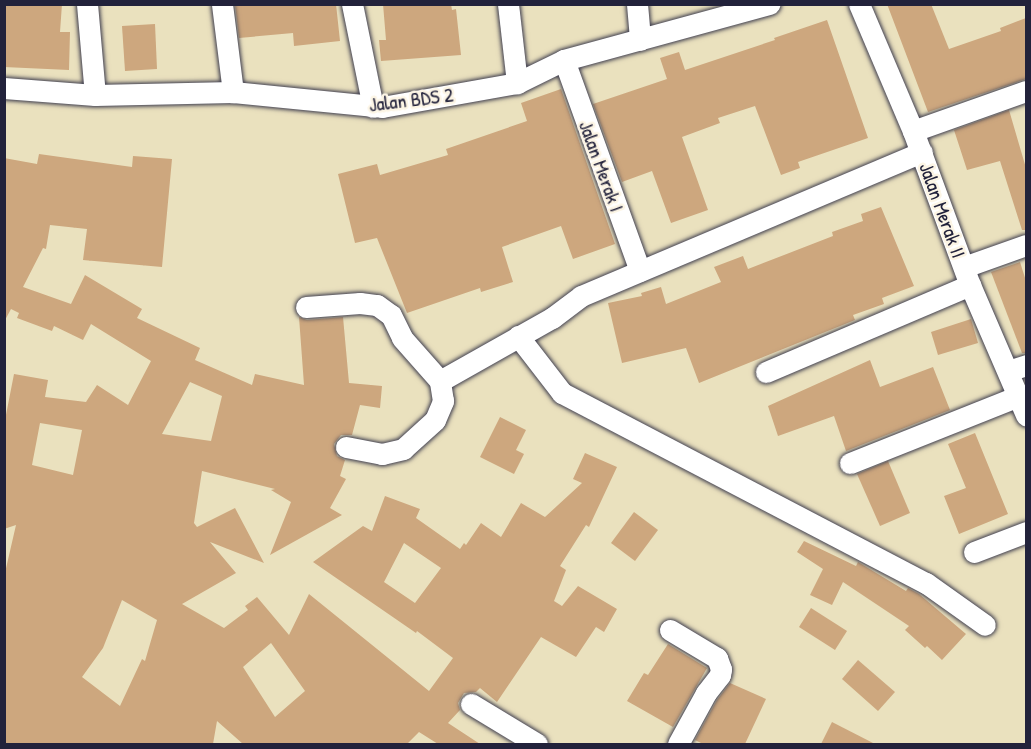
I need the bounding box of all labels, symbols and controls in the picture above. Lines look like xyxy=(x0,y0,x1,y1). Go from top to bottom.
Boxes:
street label: Jalan BDS 2 xyxy=(367,82,455,116)
street label: Jalan Merak I xyxy=(574,117,630,215)
street label: Jalan Merak II xyxy=(915,159,971,261)

